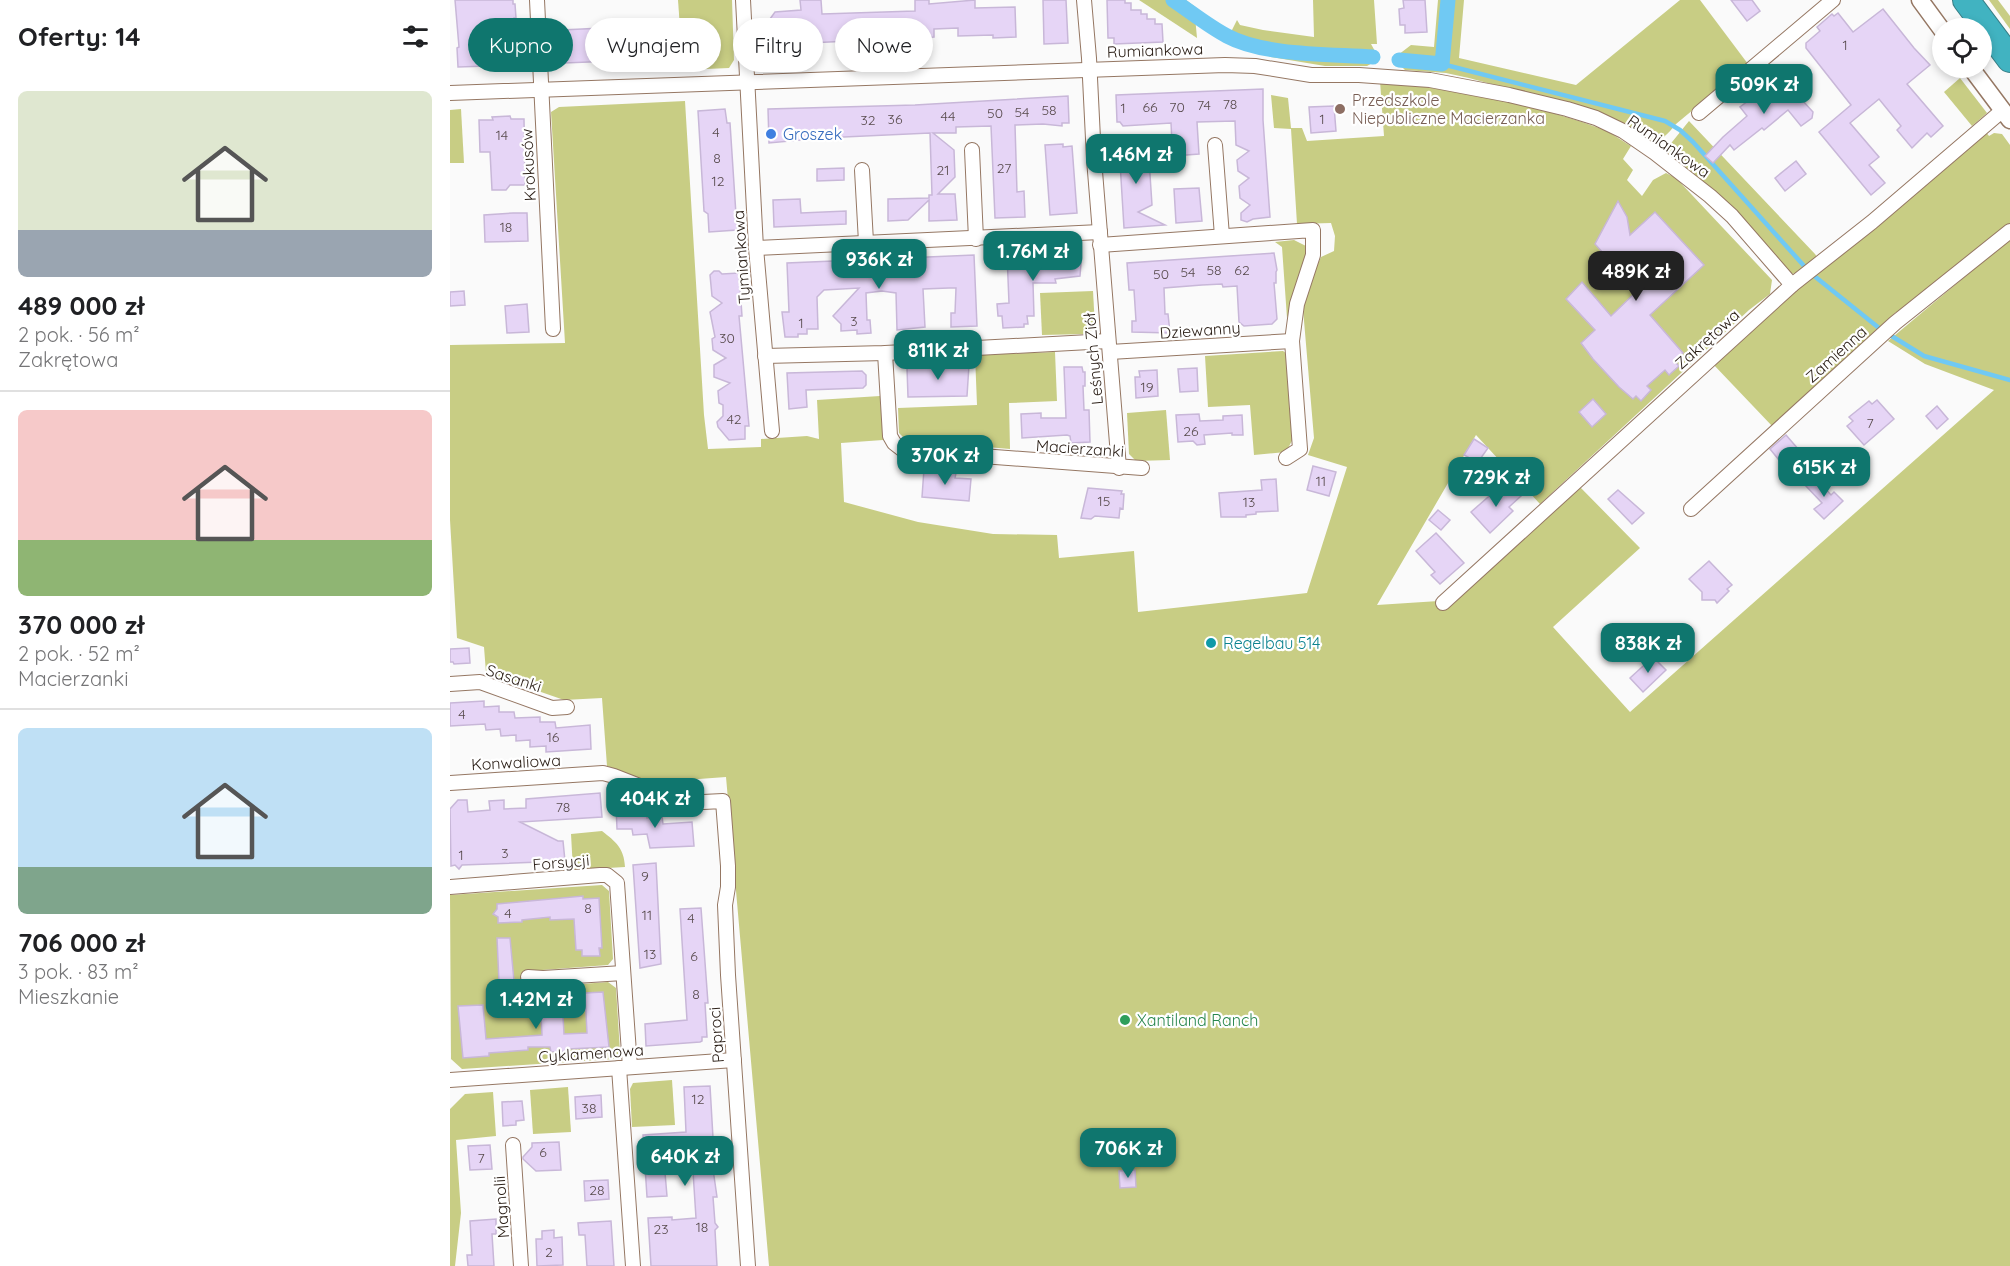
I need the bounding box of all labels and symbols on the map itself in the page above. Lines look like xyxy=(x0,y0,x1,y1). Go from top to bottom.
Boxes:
house number: 1 xyxy=(1842,36,1848,54)
street label: Rumiankowa xyxy=(1107,38,1203,62)
pin: 509K zł xyxy=(1709,64,1819,115)
place label: Przedszkole Niepubliczne Macierzanka xyxy=(1352,90,1545,128)
house number: 78 xyxy=(1223,95,1237,113)
house number: 74 xyxy=(1197,96,1211,114)
house number: 66 xyxy=(1142,98,1158,116)
house number: 70 xyxy=(1169,98,1185,116)
house number: 1 xyxy=(1120,99,1126,117)
house number: 58 xyxy=(1041,101,1057,119)
marker: Przedszkole Niepubliczne Macierzanka xyxy=(1333,102,1347,116)
house number: 54 xyxy=(1014,103,1030,121)
house number: 50 xyxy=(987,104,1003,122)
house number: 44 xyxy=(941,107,955,125)
house number: 36 xyxy=(888,110,903,128)
house number: 1 xyxy=(1319,110,1325,128)
street label: Rumiankowa xyxy=(1624,110,1714,182)
house number: 32 xyxy=(860,111,876,129)
house number: 4 xyxy=(712,123,720,141)
place label: Groszek xyxy=(783,124,842,144)
house number: 14 xyxy=(496,126,508,144)
marker: Groszek xyxy=(764,127,778,141)
street label: Krokusów xyxy=(516,128,540,202)
pin: 1.46M zł xyxy=(1074,134,1198,185)
house number: 8 xyxy=(713,149,721,167)
house number: 27 xyxy=(997,159,1011,177)
house number: 21 xyxy=(937,161,949,179)
house number: 12 xyxy=(712,172,725,190)
street label: Tymiankowa xyxy=(728,209,754,305)
house number: 18 xyxy=(500,218,512,236)
pin: 1.76M zł xyxy=(971,231,1095,282)
pin: 936K zł xyxy=(824,239,934,290)
pin: 489K zł xyxy=(1581,251,1691,302)
house number: 58 xyxy=(1206,261,1222,279)
house number: 62 xyxy=(1234,261,1250,279)
house number: 54 xyxy=(1180,263,1196,281)
house number: 50 xyxy=(1153,265,1169,283)
street label: Zakrętowa xyxy=(1671,305,1743,373)
house number: 3 xyxy=(850,312,858,330)
street label: Leśnych Ziół xyxy=(1079,312,1107,406)
house number: 1 xyxy=(798,314,804,332)
street label: Dziewanny xyxy=(1159,317,1241,343)
street label: Zamienna xyxy=(1801,321,1871,387)
house number: 30 xyxy=(719,329,735,347)
pin: 811K zł xyxy=(883,330,993,381)
house number: 19 xyxy=(1141,378,1154,396)
house number: 42 xyxy=(726,410,742,428)
house number: 7 xyxy=(1866,414,1874,432)
house number: 26 xyxy=(1183,422,1199,440)
pin: 370K zł xyxy=(890,435,1000,486)
street label: Macierzanki xyxy=(1035,435,1125,461)
pin: 615K zł xyxy=(1769,447,1879,498)
pin: 729K zł xyxy=(1441,457,1551,508)
house number: 11 xyxy=(1316,472,1326,490)
house number: 15 xyxy=(1098,492,1110,510)
house number: 13 xyxy=(1243,493,1255,511)
pin: 838K zł xyxy=(1593,623,1703,674)
place label: Regelbau 514 xyxy=(1223,633,1321,653)
marker: Regelbau 514 xyxy=(1204,636,1218,650)
street label: Sasanki xyxy=(484,660,544,696)
house number: 4 xyxy=(458,705,466,723)
house number: 16 xyxy=(547,728,560,746)
street label: Konwaliowa xyxy=(471,750,561,774)
pin: 404K zł xyxy=(600,778,710,829)
house number: 78 xyxy=(556,798,570,816)
house number: 3 xyxy=(501,844,509,862)
house number: 1 xyxy=(458,846,464,864)
street label: Forsycji xyxy=(532,850,590,874)
house number: 9 xyxy=(641,867,649,885)
house number: 8 xyxy=(584,899,592,917)
house number: 4 xyxy=(504,904,512,922)
house number: 11 xyxy=(642,906,652,924)
house number: 4 xyxy=(687,909,695,927)
house number: 13 xyxy=(644,945,656,963)
house number: 6 xyxy=(690,947,698,965)
pin: 1.42M zł xyxy=(474,979,598,1030)
house number: 8 xyxy=(692,985,700,1003)
street label: Paproci xyxy=(704,1006,728,1064)
place label: Xantiland Ranch xyxy=(1137,1010,1258,1030)
marker: Xantiland Ranch xyxy=(1118,1013,1132,1027)
street label: Cyklamenowa xyxy=(538,1039,644,1067)
house number: 12 xyxy=(692,1090,705,1108)
house number: 38 xyxy=(582,1099,596,1117)
pin: 706K zł xyxy=(1073,1128,1183,1179)
pin: 640K zł xyxy=(630,1136,740,1187)
house number: 6 xyxy=(539,1143,547,1161)
house number: 7 xyxy=(477,1149,485,1167)
street label: Magnolii xyxy=(489,1175,513,1239)
house number: 28 xyxy=(589,1181,605,1199)
house number: 18 xyxy=(696,1218,708,1236)
house number: 23 xyxy=(653,1220,669,1238)
house number: 2 xyxy=(545,1243,553,1261)

